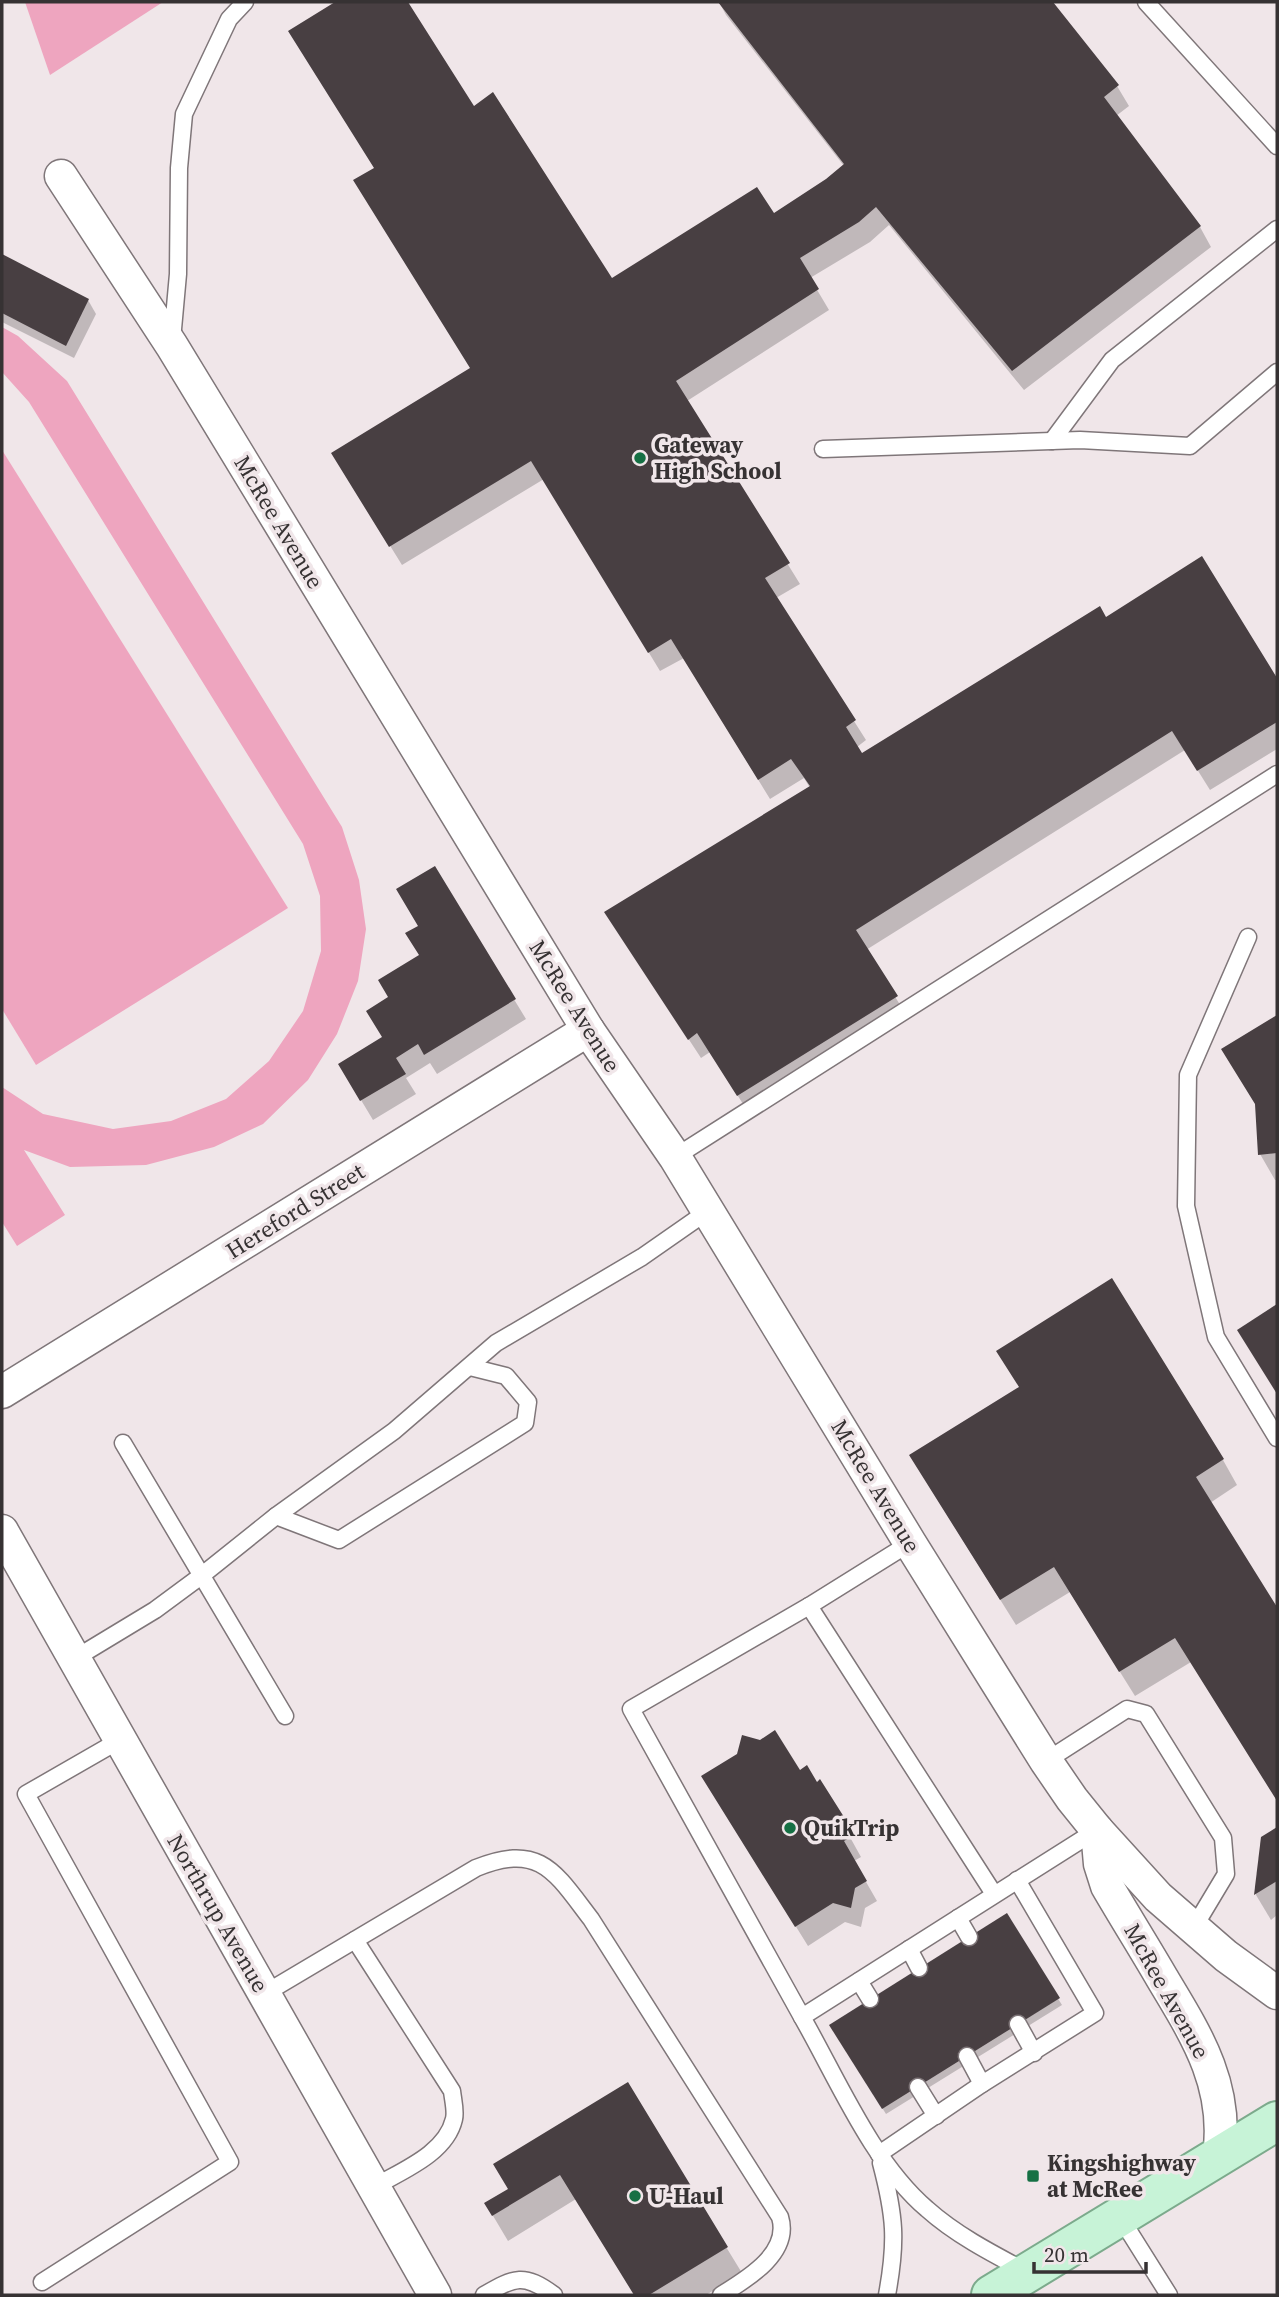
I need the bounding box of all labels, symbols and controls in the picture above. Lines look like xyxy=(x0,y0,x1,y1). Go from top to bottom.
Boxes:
place label: Gateway High School xyxy=(654,429,782,487)
street label: McRee Avenue xyxy=(227,449,331,595)
marker: Gateway High School xyxy=(632,450,648,466)
street label: McRee Avenue xyxy=(522,934,628,1078)
street label: Hereford Street xyxy=(219,1155,371,1266)
street label: McRee Avenue xyxy=(824,1413,928,1559)
place label: QuikTrip xyxy=(804,1812,899,1844)
marker: QuikTrip xyxy=(782,1820,798,1836)
street label: Northrup Avenue xyxy=(160,1828,276,1998)
street label: McRee Avenue xyxy=(1117,1918,1217,2064)
place label: Kingshighway at McRee xyxy=(1047,2147,1197,2205)
marker: Kingshighway at McRee xyxy=(1025,2168,1041,2184)
place label: U-Haul xyxy=(649,2180,724,2212)
marker: U-Haul xyxy=(627,2188,643,2204)
scale bar xyxy=(1034,2230,1146,2274)
text: 20 m xyxy=(1044,2240,1089,2269)

